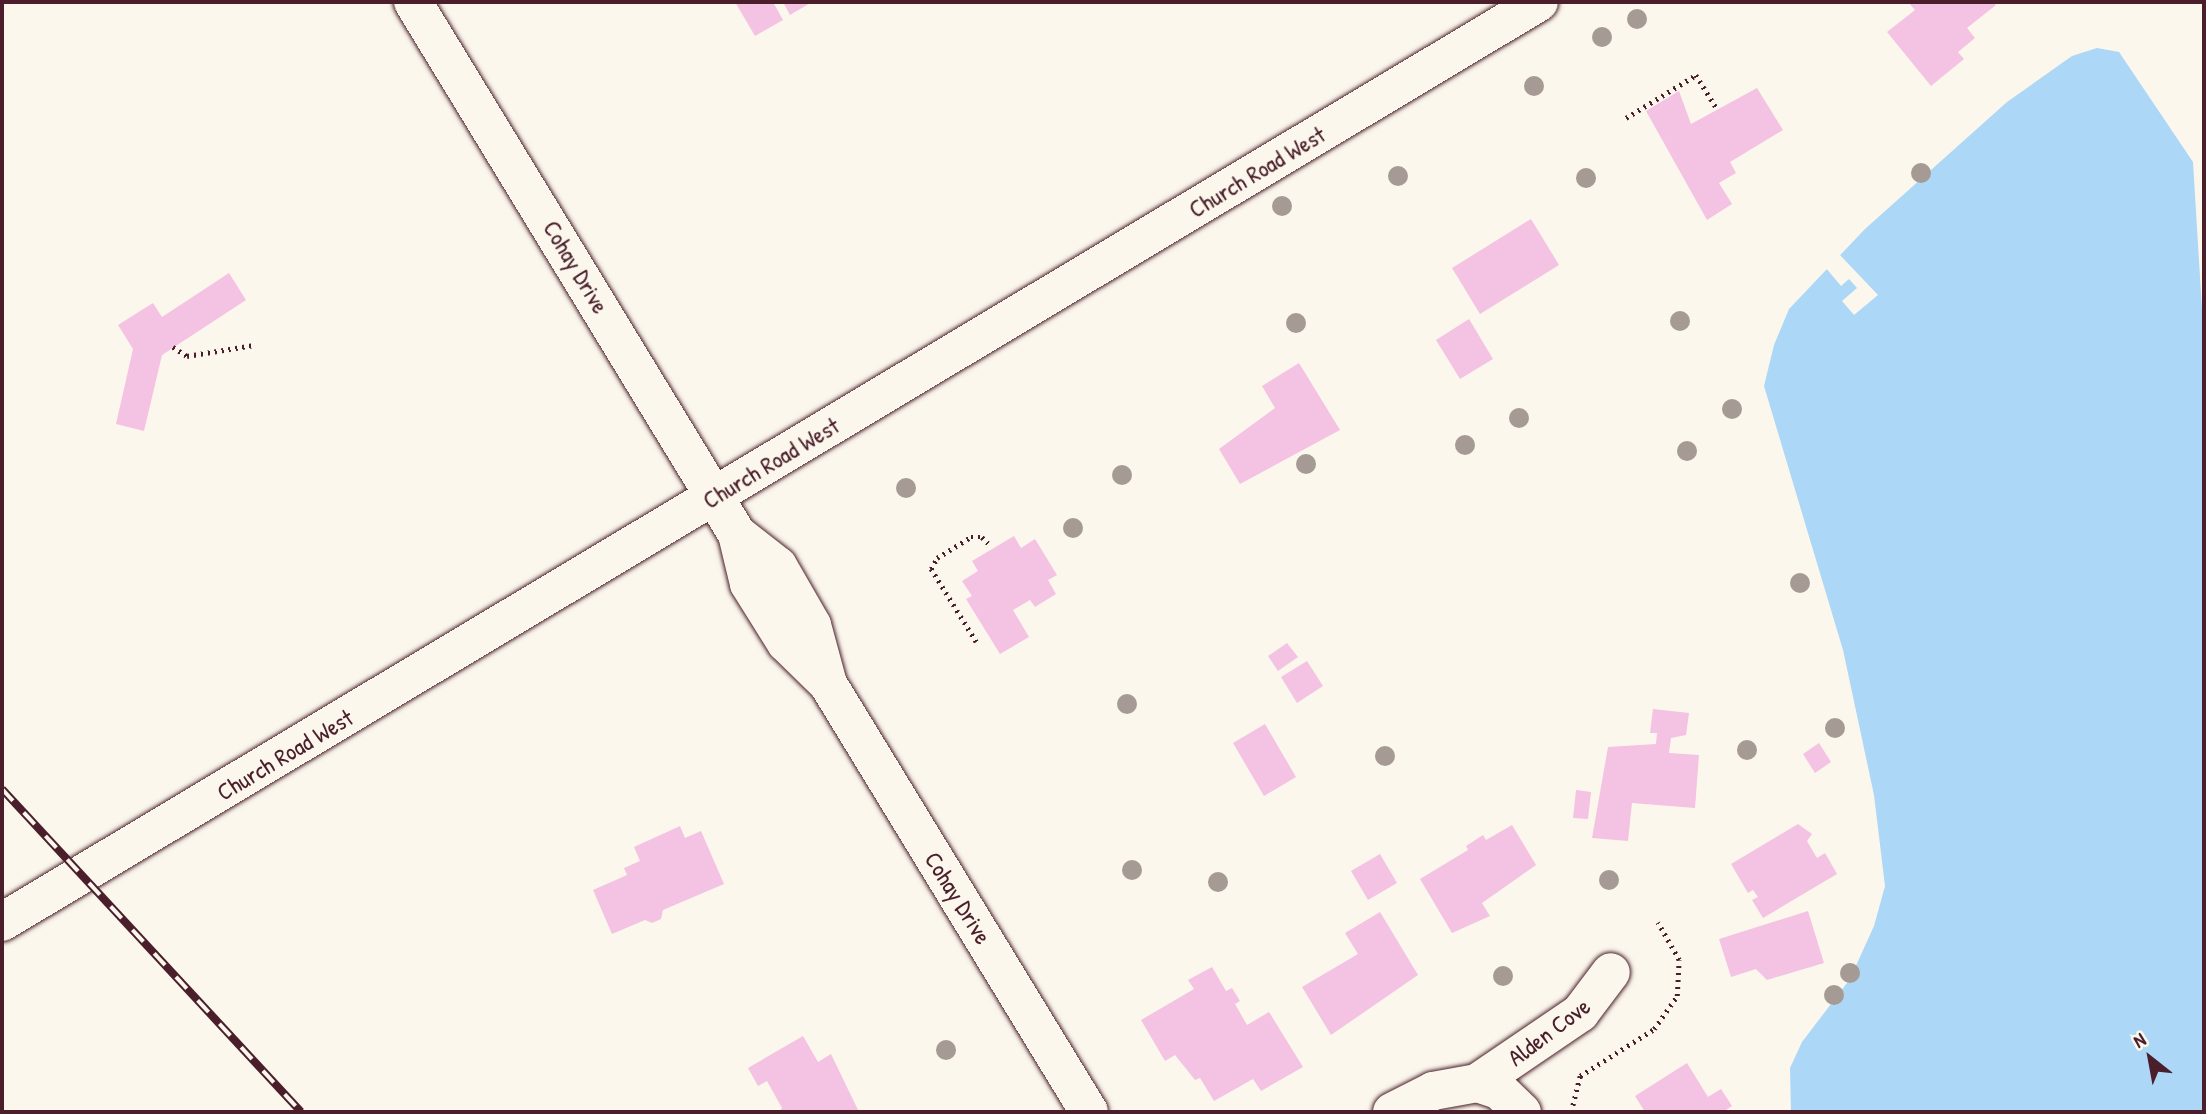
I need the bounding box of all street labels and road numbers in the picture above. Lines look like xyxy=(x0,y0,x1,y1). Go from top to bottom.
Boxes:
street label: Church Road West xyxy=(1184,120,1330,224)
street label: Cohay Drive xyxy=(537,215,615,319)
street label: Church Road West xyxy=(698,411,844,515)
street label: Church Road West xyxy=(212,703,358,807)
street label: Cohay Drive xyxy=(918,847,998,949)
street label: Alden Cove xyxy=(1502,992,1596,1072)

